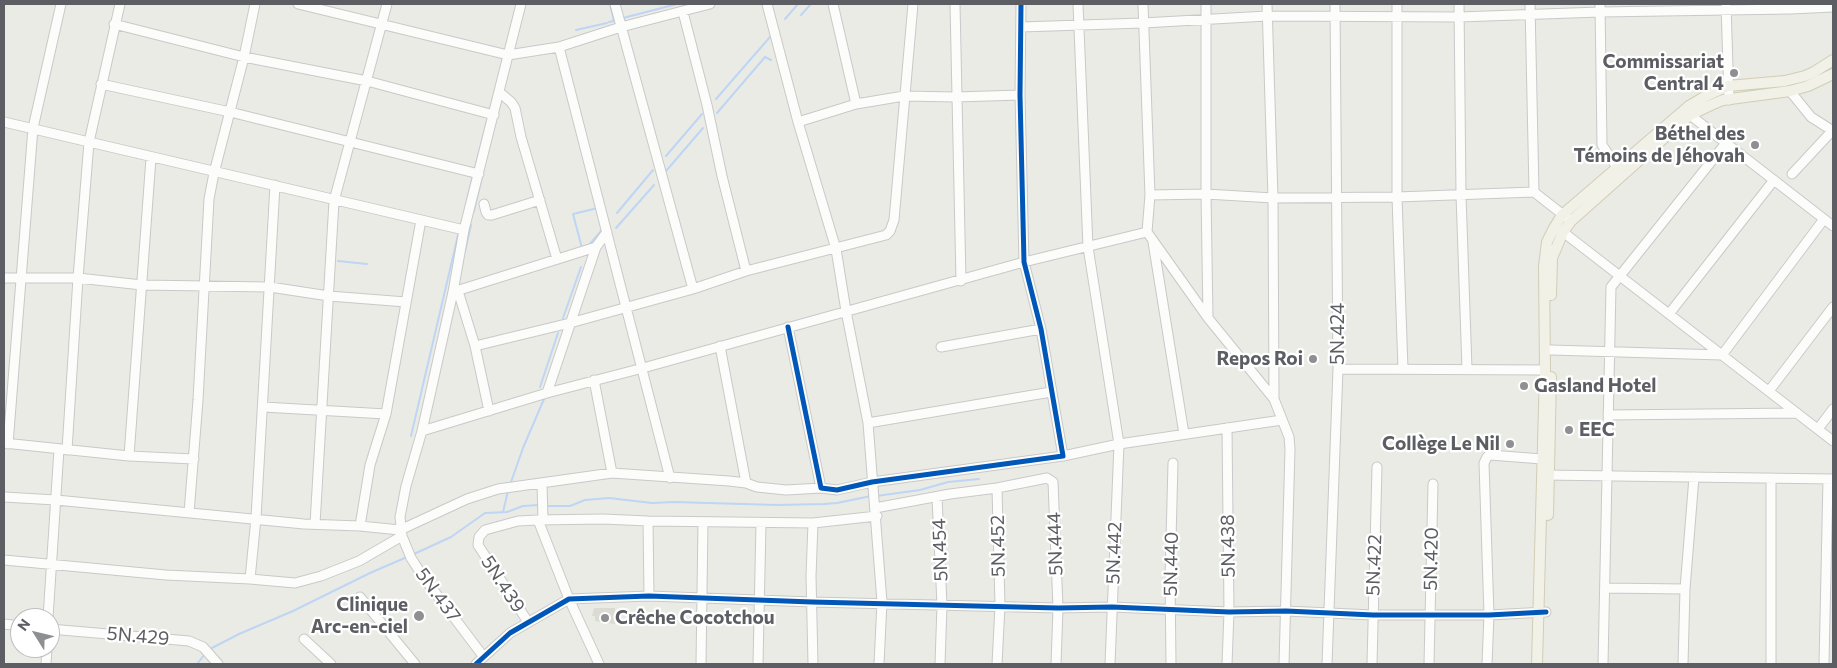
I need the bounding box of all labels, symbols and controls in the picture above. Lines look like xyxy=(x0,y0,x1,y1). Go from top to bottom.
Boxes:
place label: Commissariat Central 4 xyxy=(1602,51,1724,95)
marker: Commissariat Central 4 xyxy=(1728,67,1740,79)
place label: Béthel des Témoins de Jéhovah xyxy=(1574,123,1745,167)
marker: Béthel des Témoins de Jéhovah xyxy=(1749,139,1761,151)
street label: 5N.424 xyxy=(1327,303,1349,365)
place label: Repos Roi xyxy=(1217,348,1303,370)
marker: Repos Roi xyxy=(1307,353,1319,365)
place label: Gasland Hotel xyxy=(1534,375,1656,397)
marker: Gasland Hotel xyxy=(1518,380,1530,392)
place label: EEC xyxy=(1579,419,1615,441)
marker: EEC xyxy=(1563,424,1575,436)
place label: Collège Le Nil xyxy=(1382,433,1500,455)
marker: Collège Le Nil xyxy=(1504,438,1516,450)
street label: 5N.444 xyxy=(1042,512,1068,576)
street label: 5N.438 xyxy=(1216,514,1240,578)
street label: 5N.452 xyxy=(986,515,1010,577)
street label: 5N.454 xyxy=(928,518,952,582)
street label: 5N.442 xyxy=(1102,521,1126,585)
street label: 5N.420 xyxy=(1419,527,1443,591)
street label: 5N.440 xyxy=(1159,531,1183,597)
street label: 5N.422 xyxy=(1362,534,1386,596)
street label: 5N.439 xyxy=(476,551,530,617)
street label: 5N.437 xyxy=(411,563,465,627)
place label: Clinique Arc-en-ciel xyxy=(311,594,408,638)
place label: Crêche Cocotchou xyxy=(615,607,775,629)
north arrow xyxy=(10,608,60,658)
marker: Clinique Arc-en-ciel xyxy=(412,609,426,623)
marker: Crêche Cocotchou xyxy=(599,612,611,624)
text: N xyxy=(13,615,33,634)
street label: 5N.429 xyxy=(106,622,170,650)

